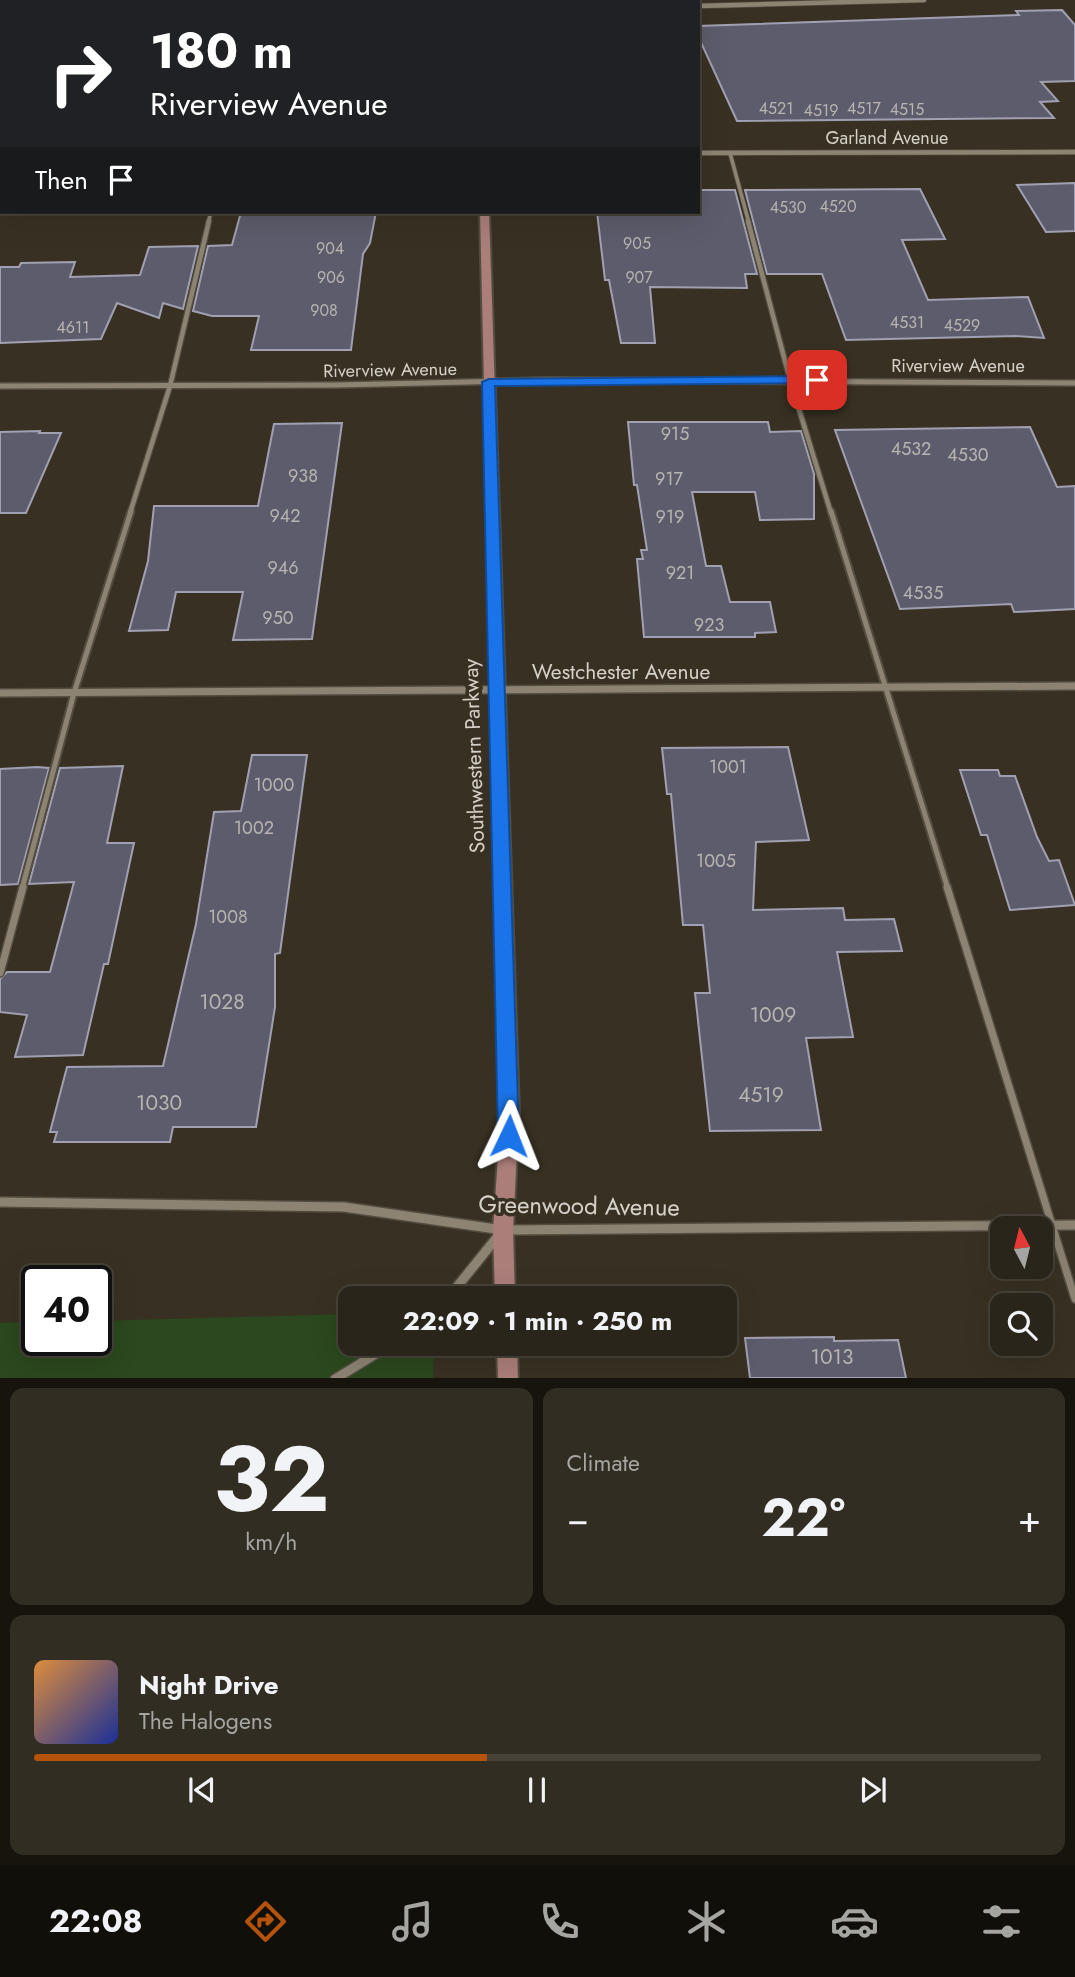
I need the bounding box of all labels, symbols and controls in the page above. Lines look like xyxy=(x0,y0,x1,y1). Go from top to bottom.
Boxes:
text: 180 m xyxy=(150,16,293,86)
icon: right xyxy=(35,28,126,119)
text: Riverview Avenue xyxy=(150,81,388,127)
house number: 4521 xyxy=(759,97,793,120)
house number: 4517 xyxy=(847,97,882,120)
house number: 4515 xyxy=(890,98,924,121)
house number: 4519 xyxy=(804,99,838,122)
street label: Garland Avenue xyxy=(826,125,948,151)
text: Then xyxy=(35,161,88,199)
icon: arrive xyxy=(102,161,140,199)
house number: 4520 xyxy=(819,195,857,218)
house number: 4530 xyxy=(770,196,806,219)
house number: 905 xyxy=(623,232,651,255)
house number: 904 xyxy=(316,237,344,260)
house number: 906 xyxy=(317,266,345,289)
house number: 907 xyxy=(625,266,653,289)
house number: 908 xyxy=(310,299,338,322)
house number: 4531 xyxy=(890,311,924,334)
house number: 4529 xyxy=(944,314,980,337)
house number: 4611 xyxy=(57,316,89,339)
pin xyxy=(787,350,847,410)
street label: Riverview Avenue xyxy=(891,353,1025,379)
street label: Riverview Avenue xyxy=(323,356,457,384)
icon: arrive xyxy=(798,361,836,399)
house number: 915 xyxy=(661,421,689,447)
house number: 4532 xyxy=(891,436,931,462)
house number: 4530 xyxy=(947,442,989,468)
house number: 938 xyxy=(288,463,318,489)
house number: 917 xyxy=(655,466,684,492)
house number: 942 xyxy=(269,503,301,529)
house number: 919 xyxy=(656,504,684,530)
house number: 946 xyxy=(267,555,299,581)
house number: 921 xyxy=(666,560,694,586)
house number: 4535 xyxy=(903,580,943,606)
house number: 950 xyxy=(262,605,294,631)
house number: 923 xyxy=(694,612,724,638)
street label: Southwestern Parkway xyxy=(456,657,492,854)
street label: Westchester Avenue xyxy=(532,657,710,687)
house number: 1001 xyxy=(709,754,747,780)
house number: 1000 xyxy=(254,772,294,798)
house number: 1002 xyxy=(234,815,274,841)
house number: 1005 xyxy=(696,848,736,874)
house number: 1008 xyxy=(208,904,248,930)
house number: 1028 xyxy=(199,987,245,1017)
house number: 1009 xyxy=(750,1000,796,1030)
house number: 4519 xyxy=(738,1080,784,1110)
house number: 1030 xyxy=(136,1088,182,1118)
position arrow xyxy=(472,1099,546,1173)
street label: Greenwood Avenue xyxy=(478,1186,680,1225)
north arrow xyxy=(990,1216,1054,1279)
map controls xyxy=(990,1216,1053,1356)
speed limit sign: 40 xyxy=(21,1265,112,1356)
button: search xyxy=(990,1293,1053,1356)
text: 22:09 · 1 min · 250 m xyxy=(403,1302,672,1340)
house number: 1013 xyxy=(811,1342,853,1372)
text: 32 xyxy=(213,1414,329,1545)
text: Climate xyxy=(567,1446,640,1480)
text: 22° xyxy=(761,1480,845,1556)
text: − xyxy=(567,1491,589,1546)
text: + xyxy=(1018,1491,1041,1546)
text: km/h xyxy=(245,1525,297,1559)
text: Night Drive xyxy=(139,1666,279,1704)
text: The Halogens xyxy=(139,1704,272,1738)
icon: previous xyxy=(183,1771,221,1809)
icon: pause xyxy=(518,1771,556,1809)
icon: next xyxy=(854,1771,892,1809)
icon: directions xyxy=(241,1897,290,1946)
icon: music xyxy=(388,1897,437,1946)
icon: phone xyxy=(535,1897,584,1946)
icon: climate xyxy=(682,1897,731,1946)
icon: car xyxy=(830,1897,879,1946)
icon: filters xyxy=(977,1897,1026,1946)
text: 22:08 xyxy=(49,1898,143,1944)

